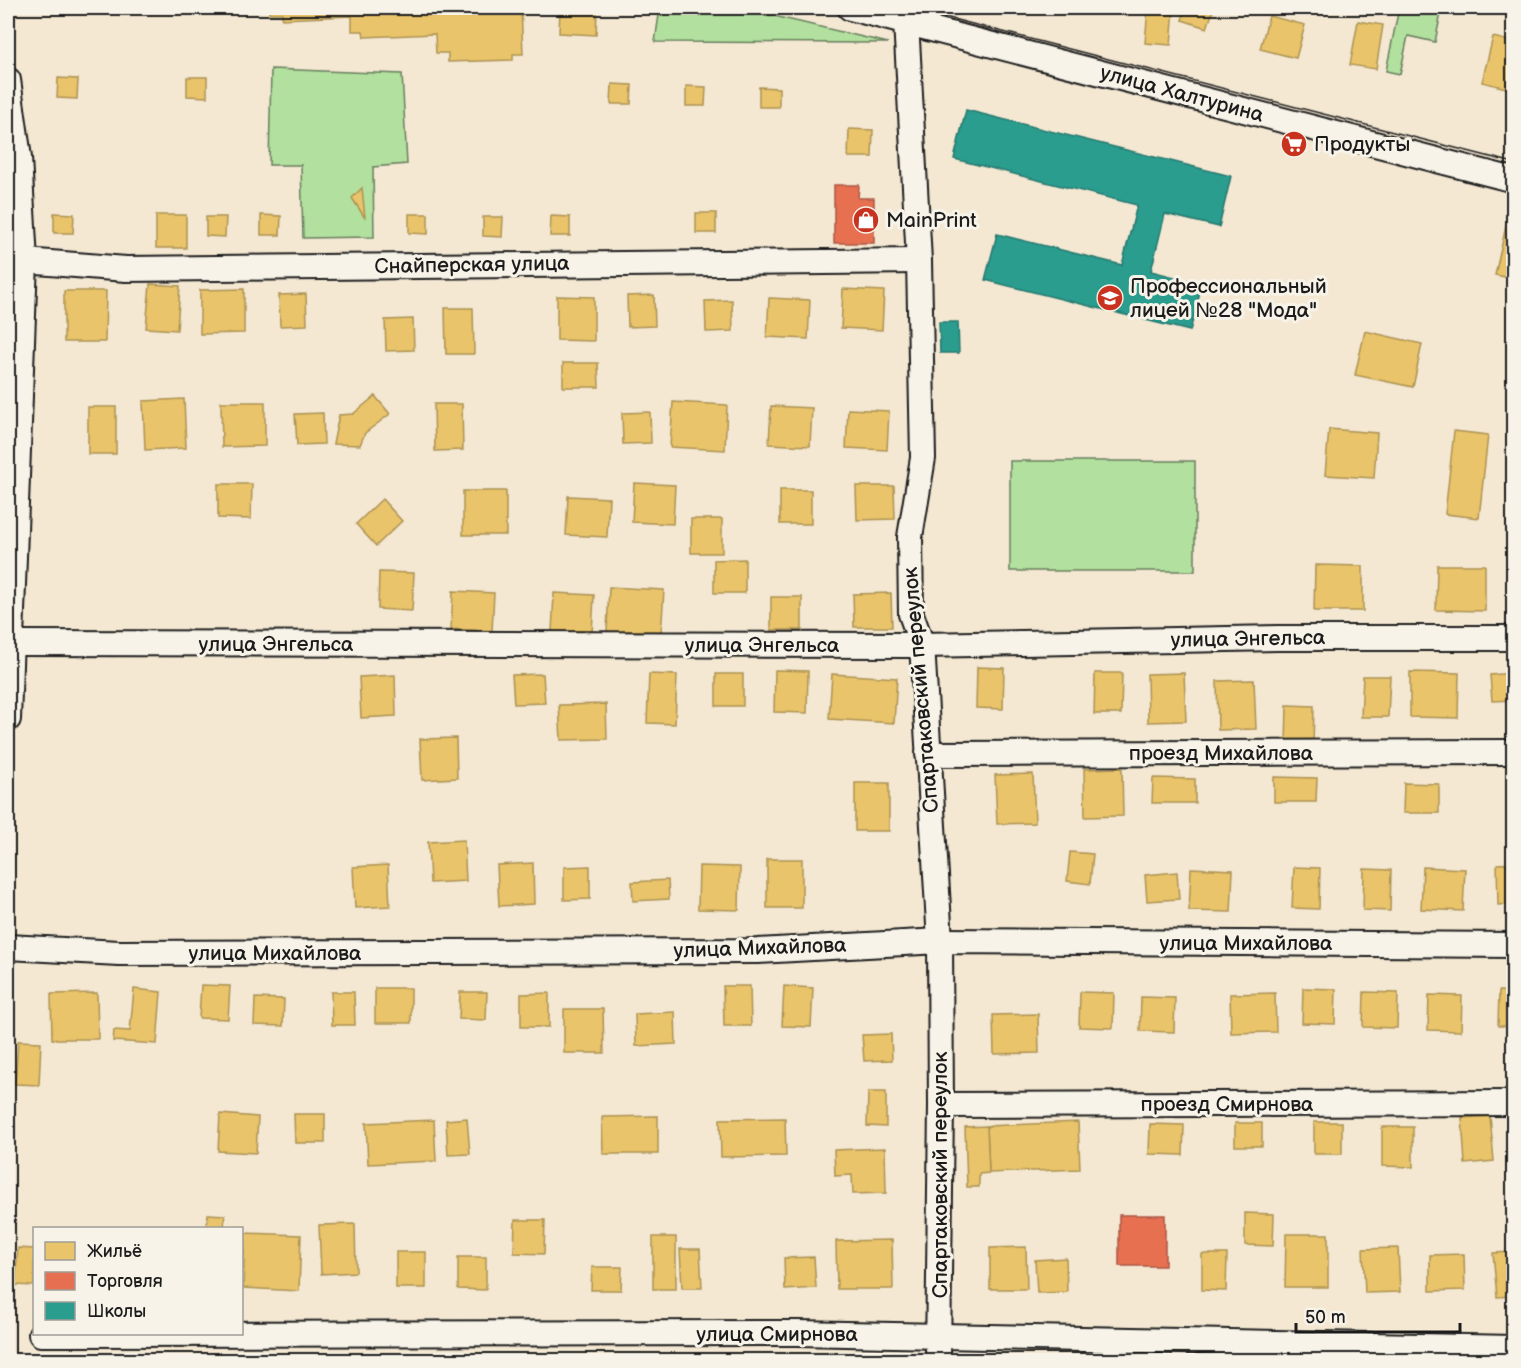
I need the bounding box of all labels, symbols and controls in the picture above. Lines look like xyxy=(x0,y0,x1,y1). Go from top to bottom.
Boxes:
street label: улица Халтурина xyxy=(1098,60,1267,128)
supermarket icon: Продукты xyxy=(1279,129,1309,159)
place label: Продукты xyxy=(1314,132,1410,157)
shop icon: MainPrint xyxy=(851,205,881,235)
place label: MainPrint xyxy=(886,208,977,233)
street label: Снайперская улица xyxy=(374,251,570,279)
place label: Профессиональный лицей №28 "Мода" xyxy=(1130,274,1327,323)
school or university icon: Профессиональный лицей №28 "Мода" xyxy=(1095,283,1125,313)
street label: Спартаковский переулок xyxy=(898,566,944,814)
street label: улица Энгельса xyxy=(1170,625,1326,653)
street label: улица Энгельса xyxy=(199,632,354,657)
street label: улица Энгельса xyxy=(685,633,840,658)
street label: проезд Михайлова xyxy=(1129,741,1314,766)
street label: улица Михайлова xyxy=(1159,931,1333,956)
street label: улица Михайлова xyxy=(673,932,847,964)
street label: улица Михайлова xyxy=(188,941,362,966)
street label: Спартаковский переулок xyxy=(928,1052,953,1298)
street label: проезд Смирнова xyxy=(1140,1092,1314,1117)
legend xyxy=(33,1227,243,1335)
text: Жильё xyxy=(87,1241,142,1262)
text: Торговля xyxy=(87,1271,163,1292)
scale bar xyxy=(1296,1296,1460,1334)
text: Школы xyxy=(87,1301,146,1322)
text: 50 m xyxy=(1305,1307,1346,1328)
street label: улица Смирнова xyxy=(696,1322,858,1347)

